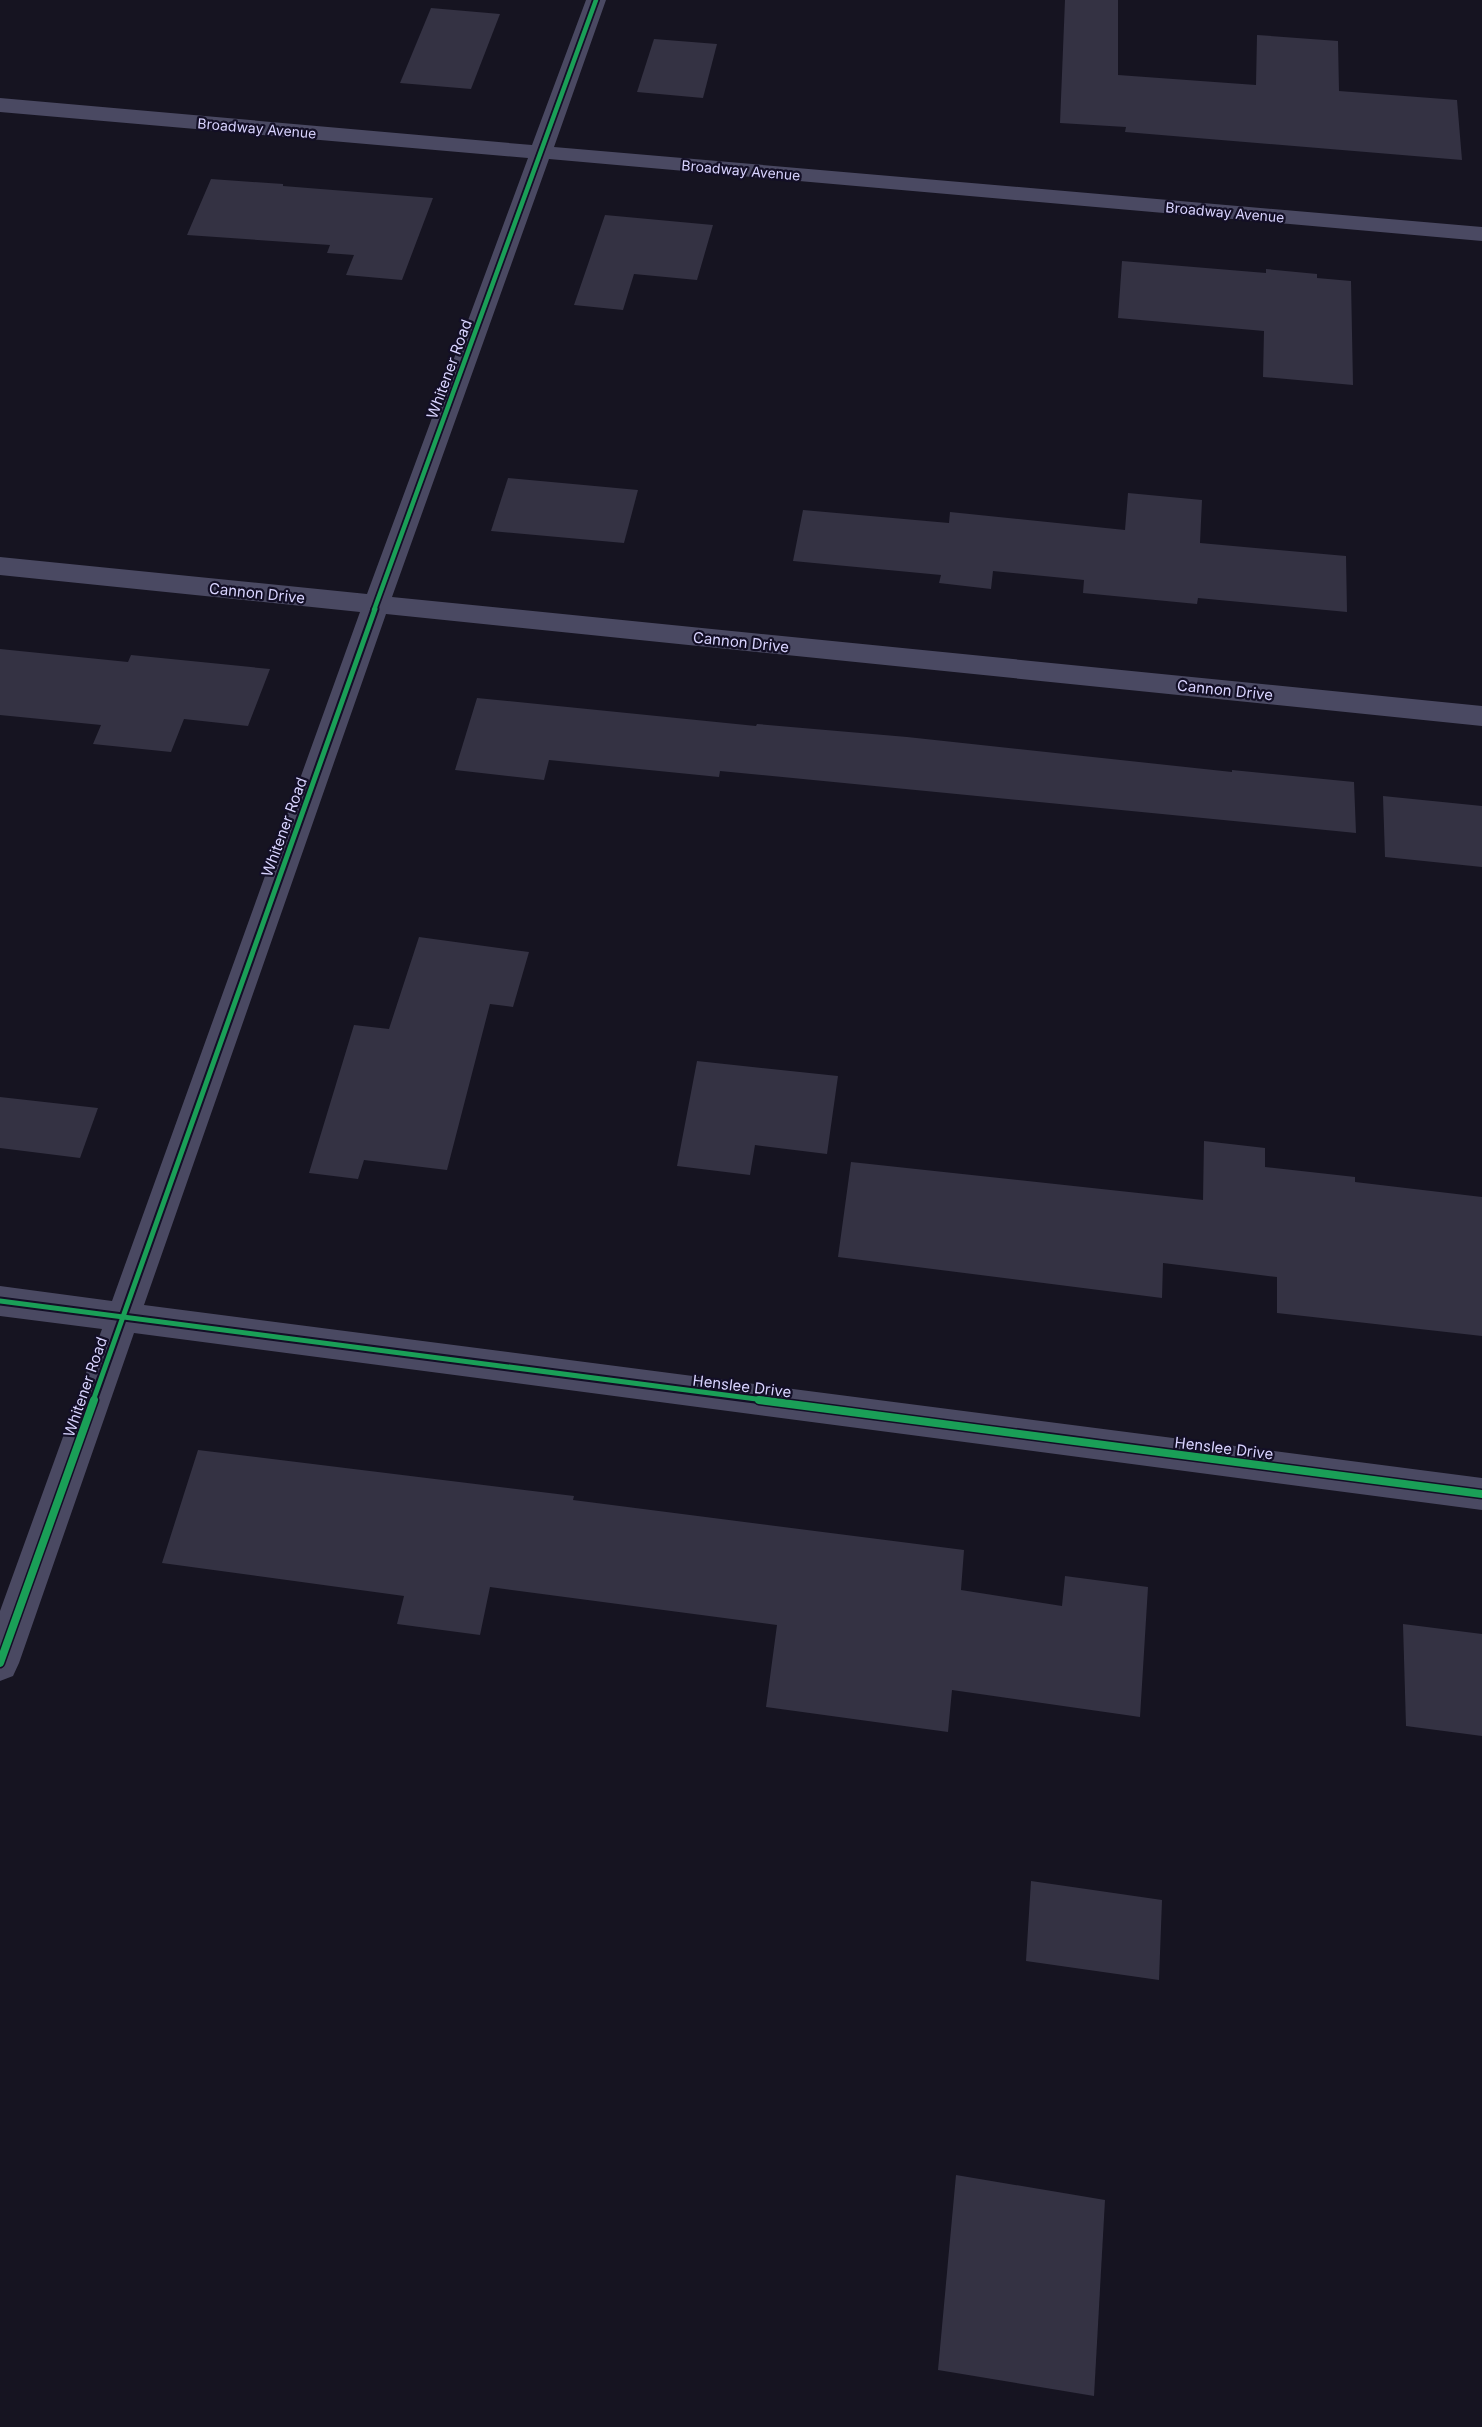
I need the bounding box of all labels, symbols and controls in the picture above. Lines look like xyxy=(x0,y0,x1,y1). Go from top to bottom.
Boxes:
street label: Broadway Avenue xyxy=(197,114,317,142)
street label: Broadway Avenue xyxy=(681,156,801,184)
street label: Broadway Avenue xyxy=(1165,198,1285,226)
street label: Whitener Road xyxy=(422,317,476,421)
street label: Cannon Drive xyxy=(208,579,306,607)
street label: Cannon Drive xyxy=(692,628,790,656)
street label: Cannon Drive xyxy=(1176,676,1274,704)
street label: Whitener Road xyxy=(257,775,311,879)
street label: Whitener Road xyxy=(59,1335,111,1439)
street label: Henslee Drive xyxy=(692,1371,792,1401)
street label: Henslee Drive xyxy=(1174,1433,1274,1463)

